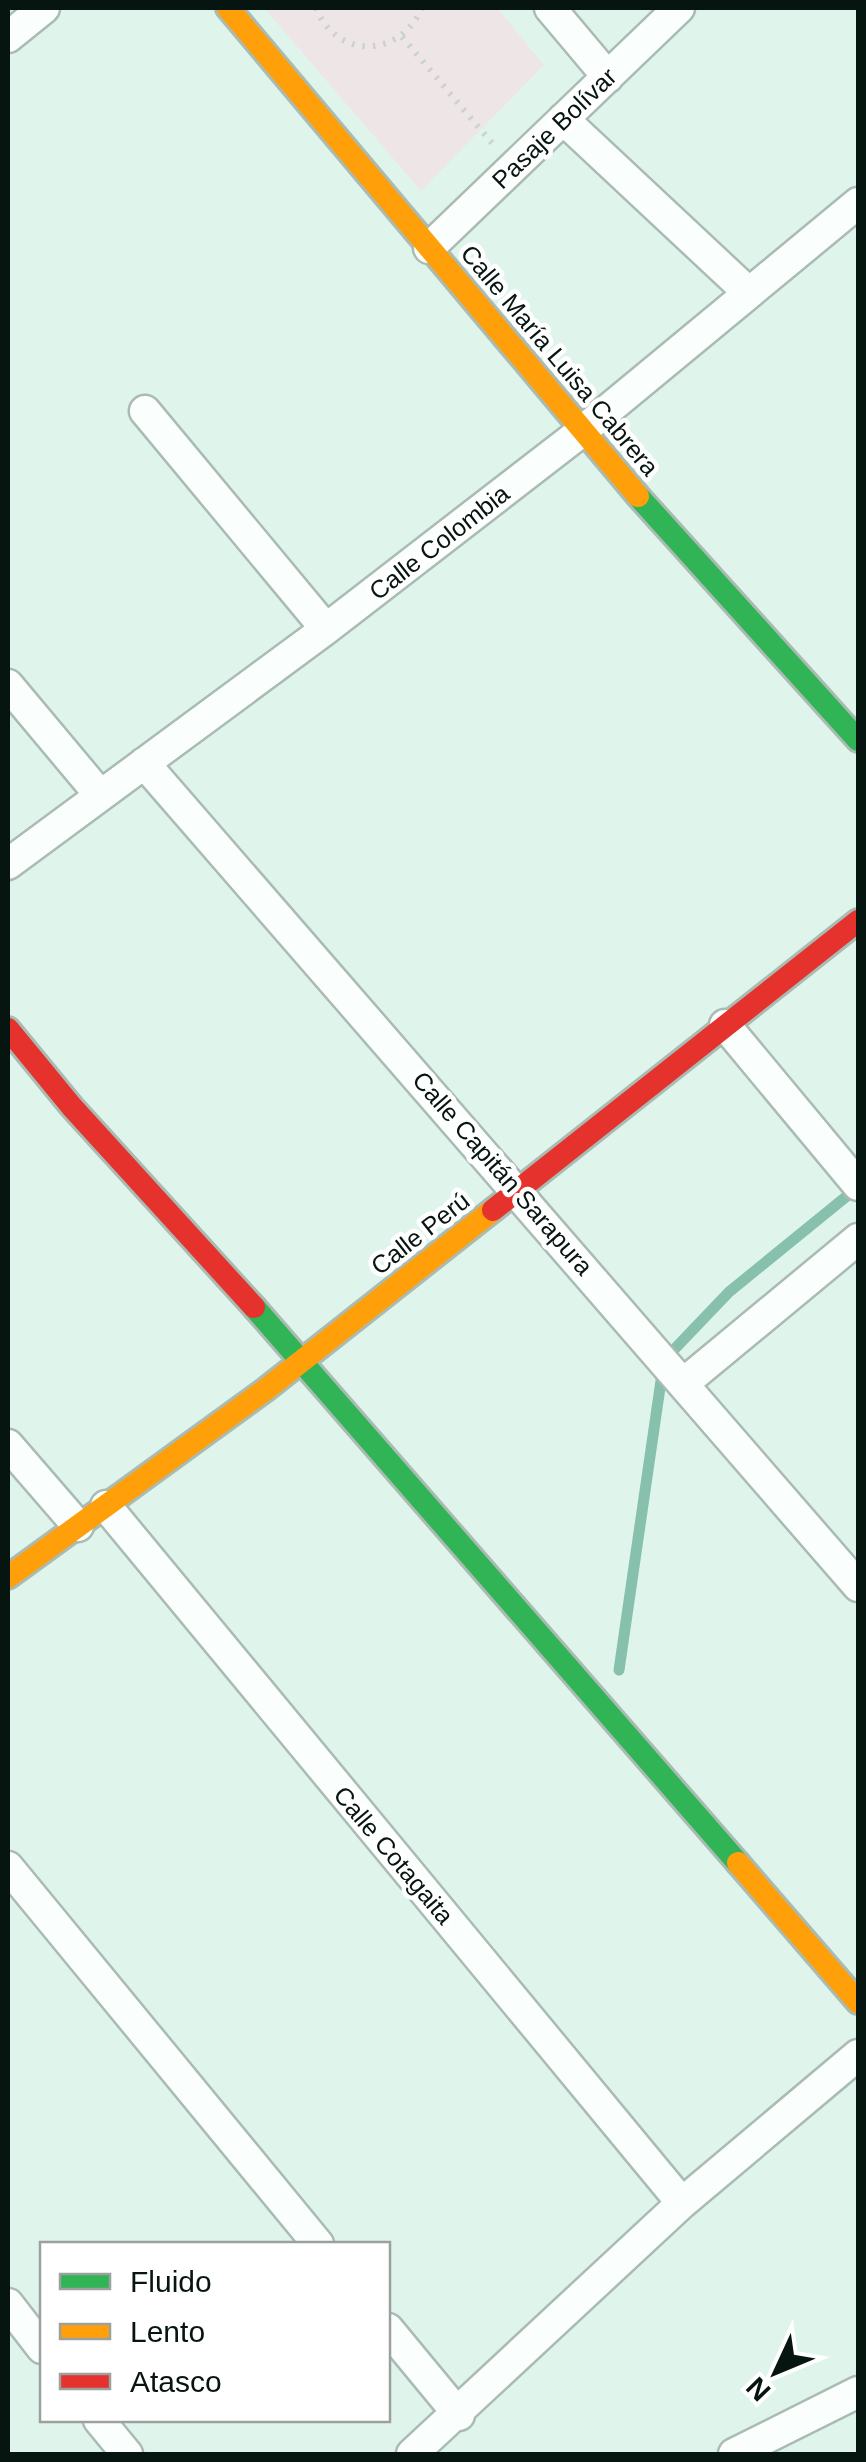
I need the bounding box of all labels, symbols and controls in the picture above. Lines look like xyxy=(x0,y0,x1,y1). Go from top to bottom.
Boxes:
street label: Pasaje Bolívar xyxy=(486,62,622,194)
street label: Calle María Luisa Cabrera xyxy=(455,239,665,481)
street label: Calle Colombia xyxy=(364,479,514,605)
street label: Calle Capitán Sarapura xyxy=(407,1066,599,1280)
street label: Calle Perú xyxy=(365,1186,475,1280)
street label: Calle Cotagaita xyxy=(328,1781,460,1930)
legend xyxy=(40,2242,390,2422)
text: Fluido xyxy=(130,2265,212,2298)
text: Lento xyxy=(130,2315,205,2348)
north arrow xyxy=(726,2322,826,2422)
text: Atasco xyxy=(130,2365,222,2398)
text: N xyxy=(740,2371,777,2407)

